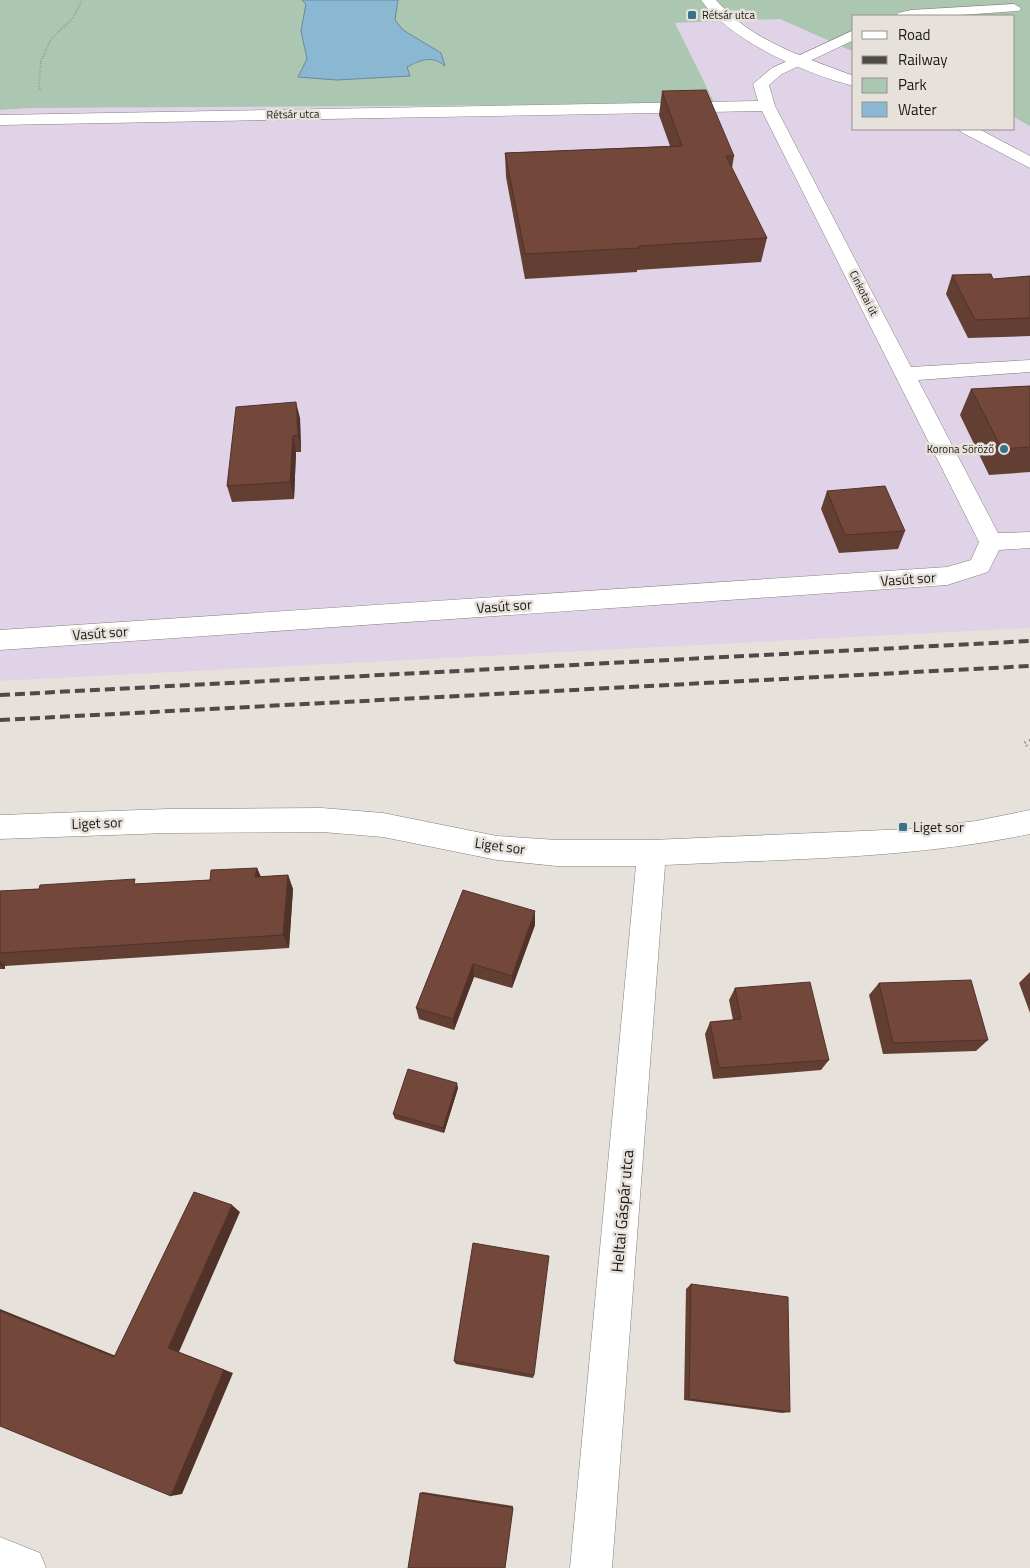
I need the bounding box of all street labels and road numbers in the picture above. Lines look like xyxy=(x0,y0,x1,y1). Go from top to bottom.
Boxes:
street label: Rétsár utca xyxy=(266,106,320,122)
street label: Cinkotai út xyxy=(846,267,882,319)
street label: Vasút sor xyxy=(880,566,937,591)
street label: Vasút sor xyxy=(476,593,533,618)
street label: Vasút sor xyxy=(72,620,129,645)
street label: Liget sor xyxy=(71,811,123,834)
street label: Liget sor xyxy=(473,832,527,859)
street label: Heltai Gáspár utca xyxy=(605,1149,639,1273)

